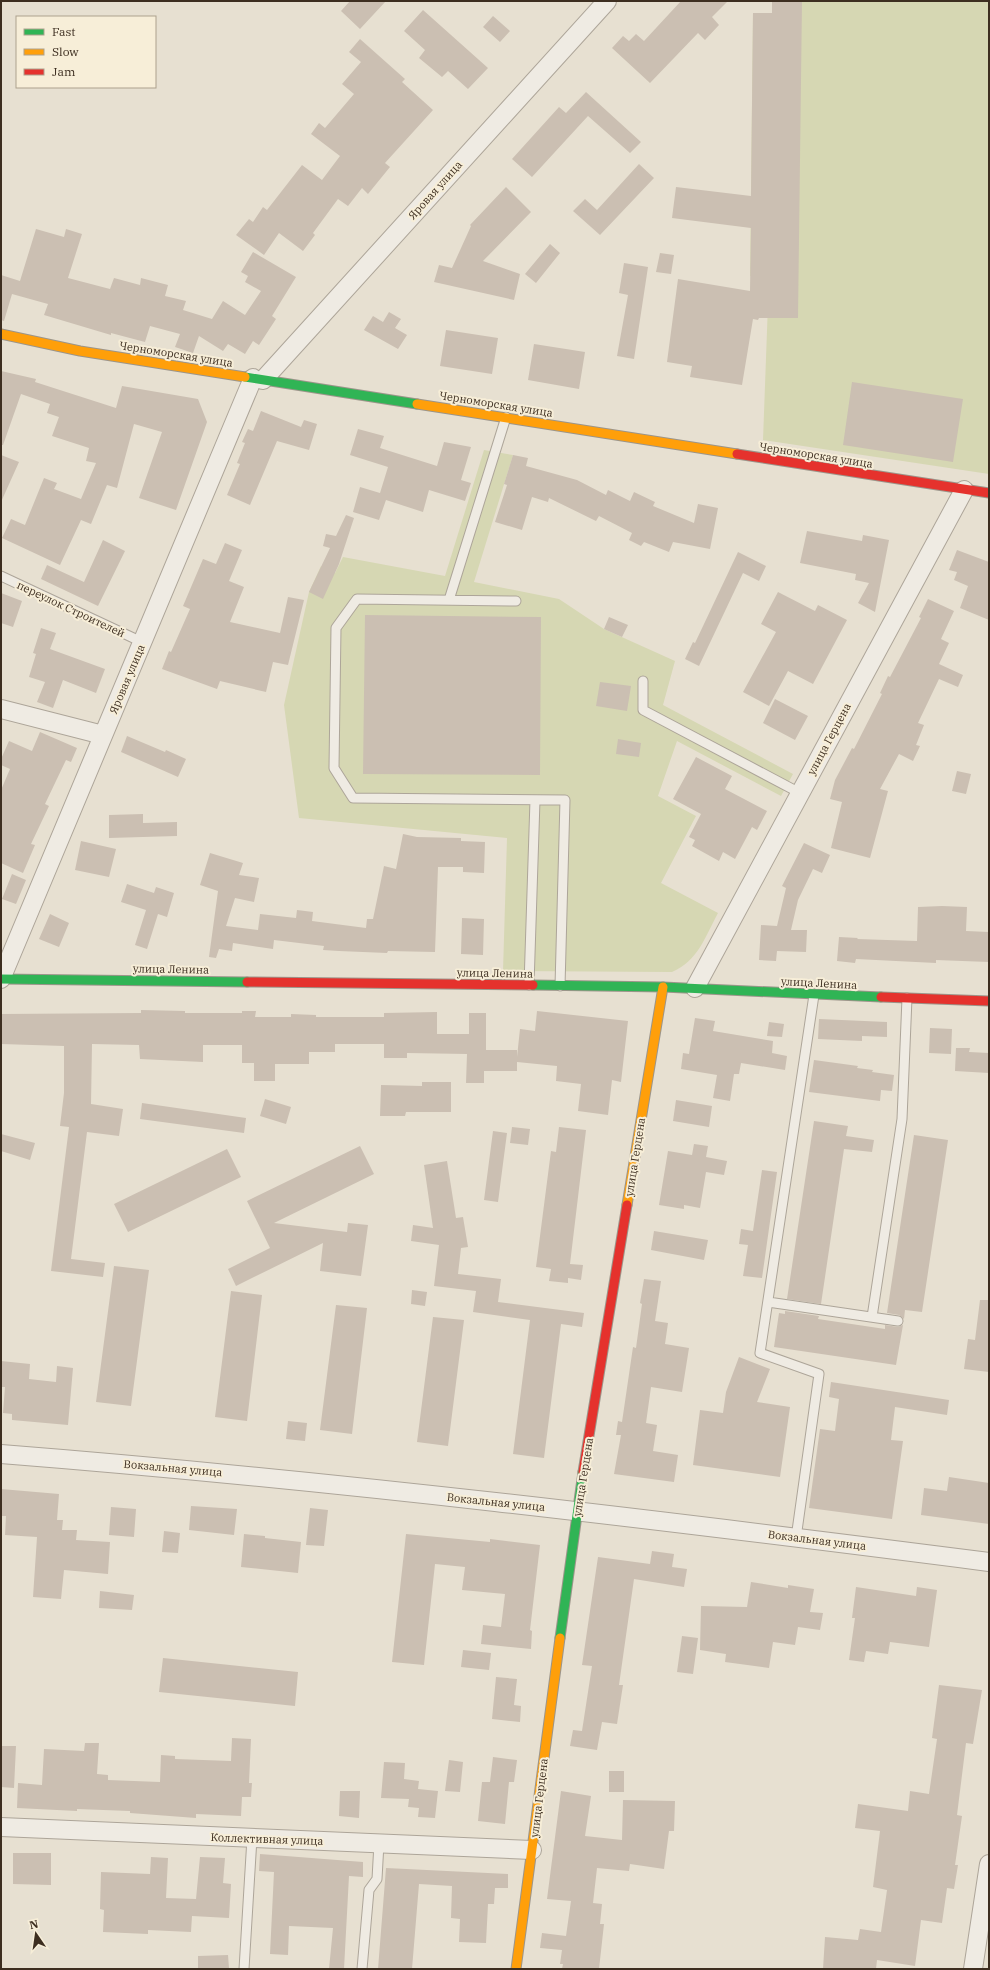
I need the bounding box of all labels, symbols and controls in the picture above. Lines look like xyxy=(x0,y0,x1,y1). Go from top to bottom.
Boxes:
legend xyxy=(16,16,156,88)
text: Fast xyxy=(52,24,76,39)
text: Slow xyxy=(52,44,79,59)
text: Jam xyxy=(52,64,76,79)
street label: Яровая улица xyxy=(405,158,465,222)
street label: Черноморская улица xyxy=(118,338,234,370)
street label: Черноморская улица xyxy=(438,388,554,420)
street label: Черноморская улица xyxy=(758,439,874,471)
street label: переулок Строителей xyxy=(15,578,127,640)
street label: Яровая улица xyxy=(106,642,148,716)
street label: улица Герцена xyxy=(804,700,854,778)
street label: улица Ленина xyxy=(133,961,209,977)
street label: улица Ленина xyxy=(457,965,533,981)
street label: улица Ленина xyxy=(781,974,857,992)
street label: улица Герцена xyxy=(622,1117,648,1197)
street label: улица Герцена xyxy=(570,1437,596,1517)
street label: Вокзальная улица xyxy=(123,1457,223,1479)
street label: Вокзальная улица xyxy=(446,1490,546,1514)
street label: Вокзальная улица xyxy=(767,1527,867,1553)
street label: улица Герцена xyxy=(527,1758,551,1838)
street label: Коллективная улица xyxy=(210,1830,324,1848)
north arrow xyxy=(16,1914,56,1954)
text: N xyxy=(28,1916,40,1932)

